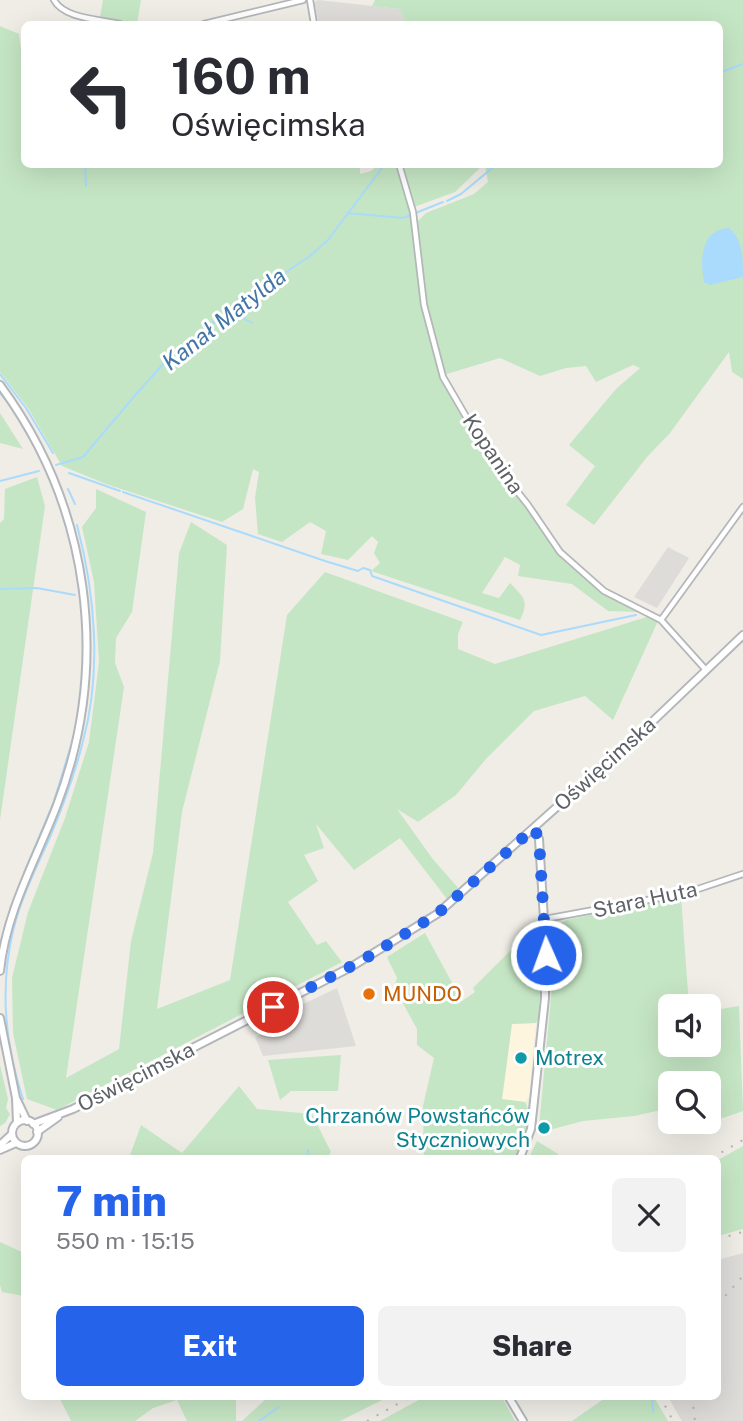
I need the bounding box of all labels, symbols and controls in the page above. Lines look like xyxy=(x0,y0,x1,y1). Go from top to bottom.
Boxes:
text: 160 m xyxy=(171,47,311,105)
icon: left xyxy=(56,49,147,140)
text: Oświęcimska xyxy=(171,106,366,143)
water label: Kanał Matylda xyxy=(156,262,291,375)
street label: Kopanina xyxy=(458,409,529,498)
street label: Oświęcimska xyxy=(549,712,661,816)
street label: Stara Huta xyxy=(591,876,699,923)
position arrow xyxy=(509,918,583,992)
pin xyxy=(243,977,303,1037)
place label: MUNDO xyxy=(383,981,462,1006)
marker: MUNDO xyxy=(361,986,377,1002)
icon: arrive xyxy=(254,988,292,1026)
map controls xyxy=(658,994,721,1134)
button: sound xyxy=(658,994,721,1057)
street label: Oświęcimska xyxy=(73,1036,198,1117)
place label: Motrex xyxy=(535,1045,604,1070)
marker: Motrex xyxy=(513,1050,529,1066)
button: search xyxy=(658,1071,721,1134)
place label: Chrzanów Powstańców Styczniowych xyxy=(305,1103,530,1152)
marker: Chrzanów Powstańców Styczniowych xyxy=(536,1120,552,1136)
text: 7 min xyxy=(56,1176,167,1225)
button: close xyxy=(612,1178,686,1252)
text: 550 m · 15:15 xyxy=(56,1227,195,1254)
button: Exit xyxy=(56,1306,364,1386)
button: Share xyxy=(378,1306,686,1386)

